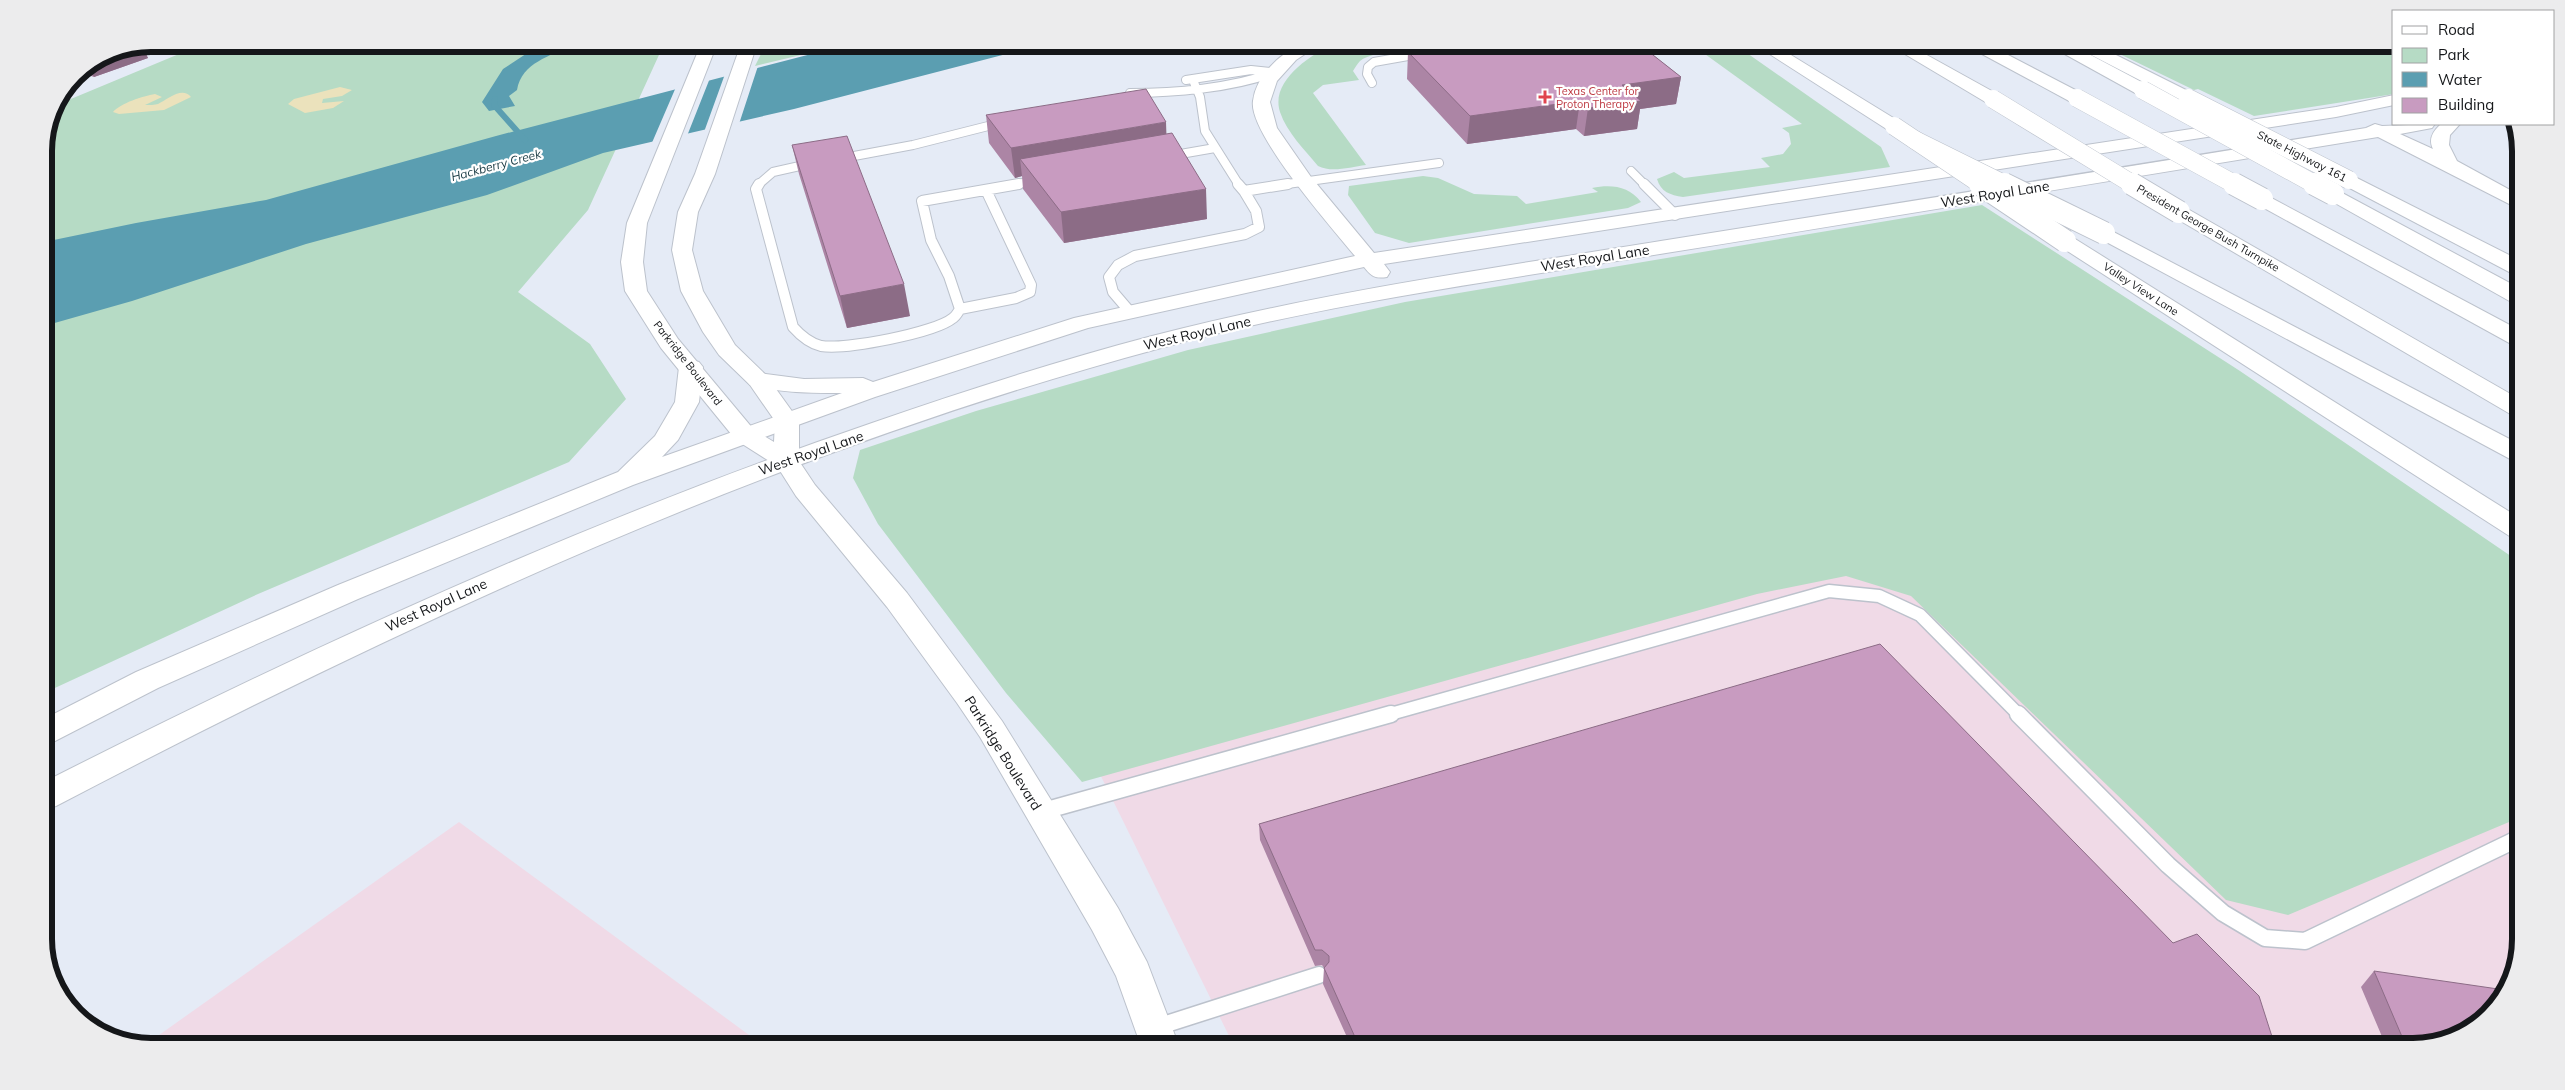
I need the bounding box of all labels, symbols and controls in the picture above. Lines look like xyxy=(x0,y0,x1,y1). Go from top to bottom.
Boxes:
legend xyxy=(2392,10,2555,125)
text: Road xyxy=(2438,20,2475,39)
text: Park xyxy=(2438,45,2470,64)
text: Water xyxy=(2438,70,2482,89)
place label: Texas Center for Proton Therapy xyxy=(1556,84,1639,111)
marker: Texas Center for Proton Therapy xyxy=(1538,90,1552,104)
text: Building xyxy=(2438,95,2494,114)
street label: State Highway 161 xyxy=(2255,127,2349,185)
water label: Hackberry Creek xyxy=(449,146,543,184)
street label: West Royal Lane xyxy=(1939,177,2051,211)
street label: President George Bush Turnpike xyxy=(2134,181,2282,275)
street label: West Royal Lane xyxy=(1539,241,1651,275)
street label: Valley View Lane xyxy=(2101,259,2181,319)
street label: West Royal Lane xyxy=(1142,312,1252,354)
street label: Parkridge Boulevard xyxy=(651,318,725,408)
street label: West Royal Lane xyxy=(756,427,866,479)
street label: West Royal Lane xyxy=(382,574,490,636)
street label: Parkridge Boulevard xyxy=(961,692,1045,814)

